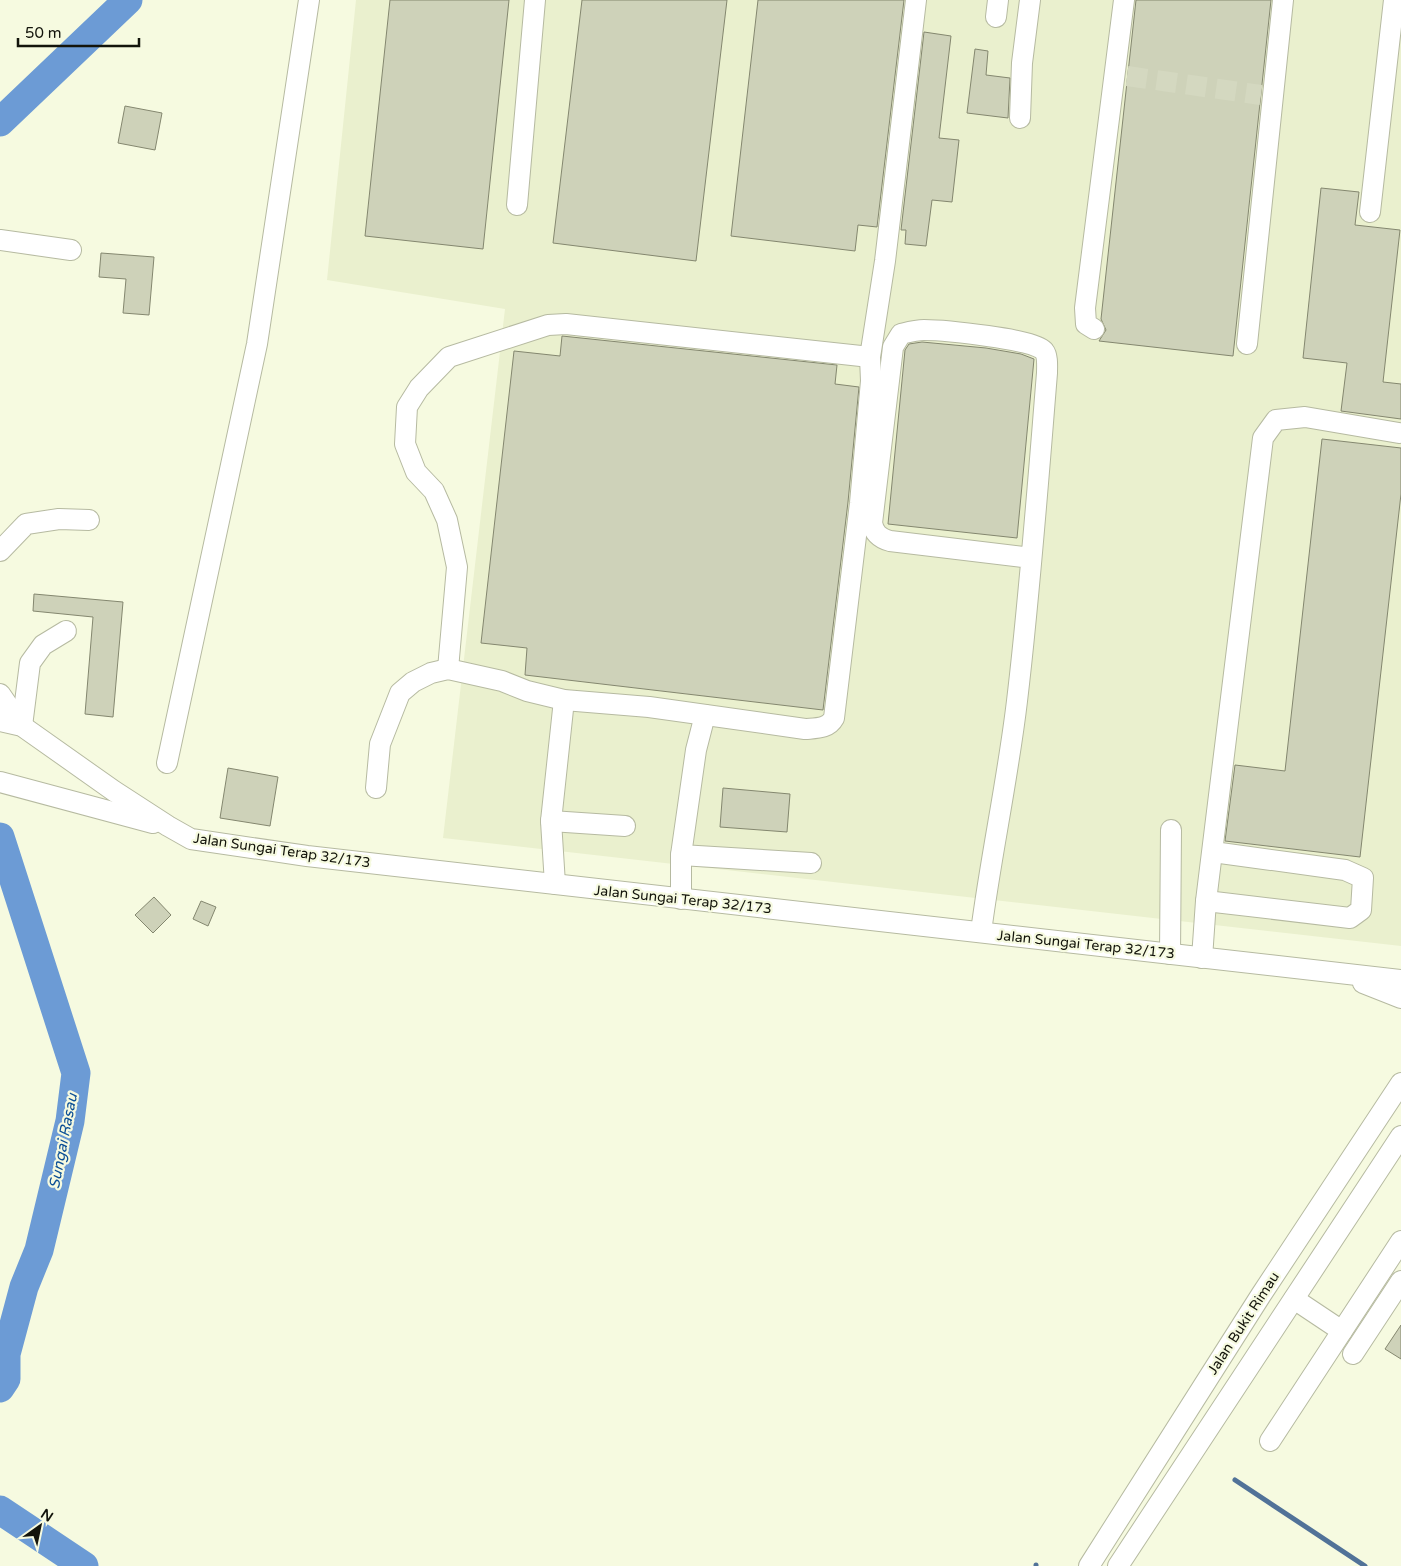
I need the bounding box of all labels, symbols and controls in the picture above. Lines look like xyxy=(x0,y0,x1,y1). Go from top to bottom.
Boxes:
scale bar xyxy=(18,15,139,47)
text: 50 m xyxy=(25,24,62,42)
street label: Jalan Sungai Terap 32/173 xyxy=(192,830,372,871)
street label: Jalan Sungai Terap 32/173 xyxy=(593,882,773,917)
street label: Jalan Sungai Terap 32/173 xyxy=(996,927,1176,962)
water label: Sungai Rasau xyxy=(45,1091,81,1190)
street label: Jalan Bukit Rimau xyxy=(1204,1269,1283,1378)
north arrow xyxy=(15,1501,65,1551)
text: N xyxy=(37,1505,56,1526)

